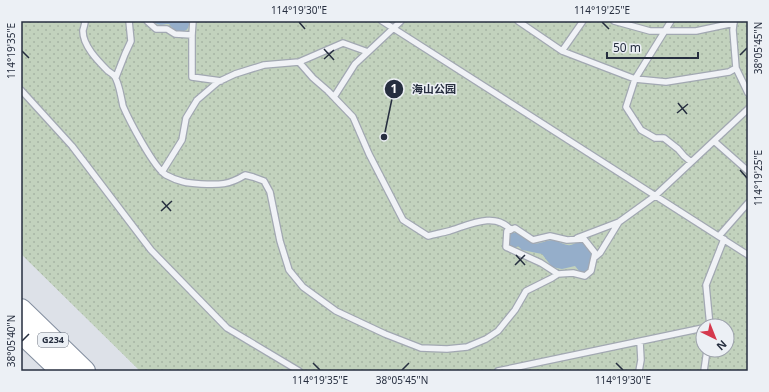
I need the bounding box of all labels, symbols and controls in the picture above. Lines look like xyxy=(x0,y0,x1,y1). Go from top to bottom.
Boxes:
text: 114°19'30"E xyxy=(271,3,327,17)
text: 114°19'25"E xyxy=(574,3,630,17)
text: 38°05'45"N xyxy=(751,22,765,74)
text: 114°19'35"E xyxy=(4,23,18,79)
scale bar xyxy=(607,34,698,60)
text: 50 m xyxy=(613,39,641,56)
callout: 海山公园 xyxy=(384,77,464,100)
text: 1 xyxy=(391,80,397,97)
text: 海山公园 xyxy=(412,81,456,96)
text: 114°19'25"E xyxy=(751,150,765,206)
text: 38°05'40"N xyxy=(4,315,18,367)
north arrow xyxy=(695,318,735,358)
road number: G234 xyxy=(38,333,68,347)
text: N xyxy=(714,337,731,354)
text: 114°19'35"E xyxy=(292,373,348,387)
text: 38°05'45"N xyxy=(376,373,428,387)
text: 114°19'30"E xyxy=(595,373,651,387)

